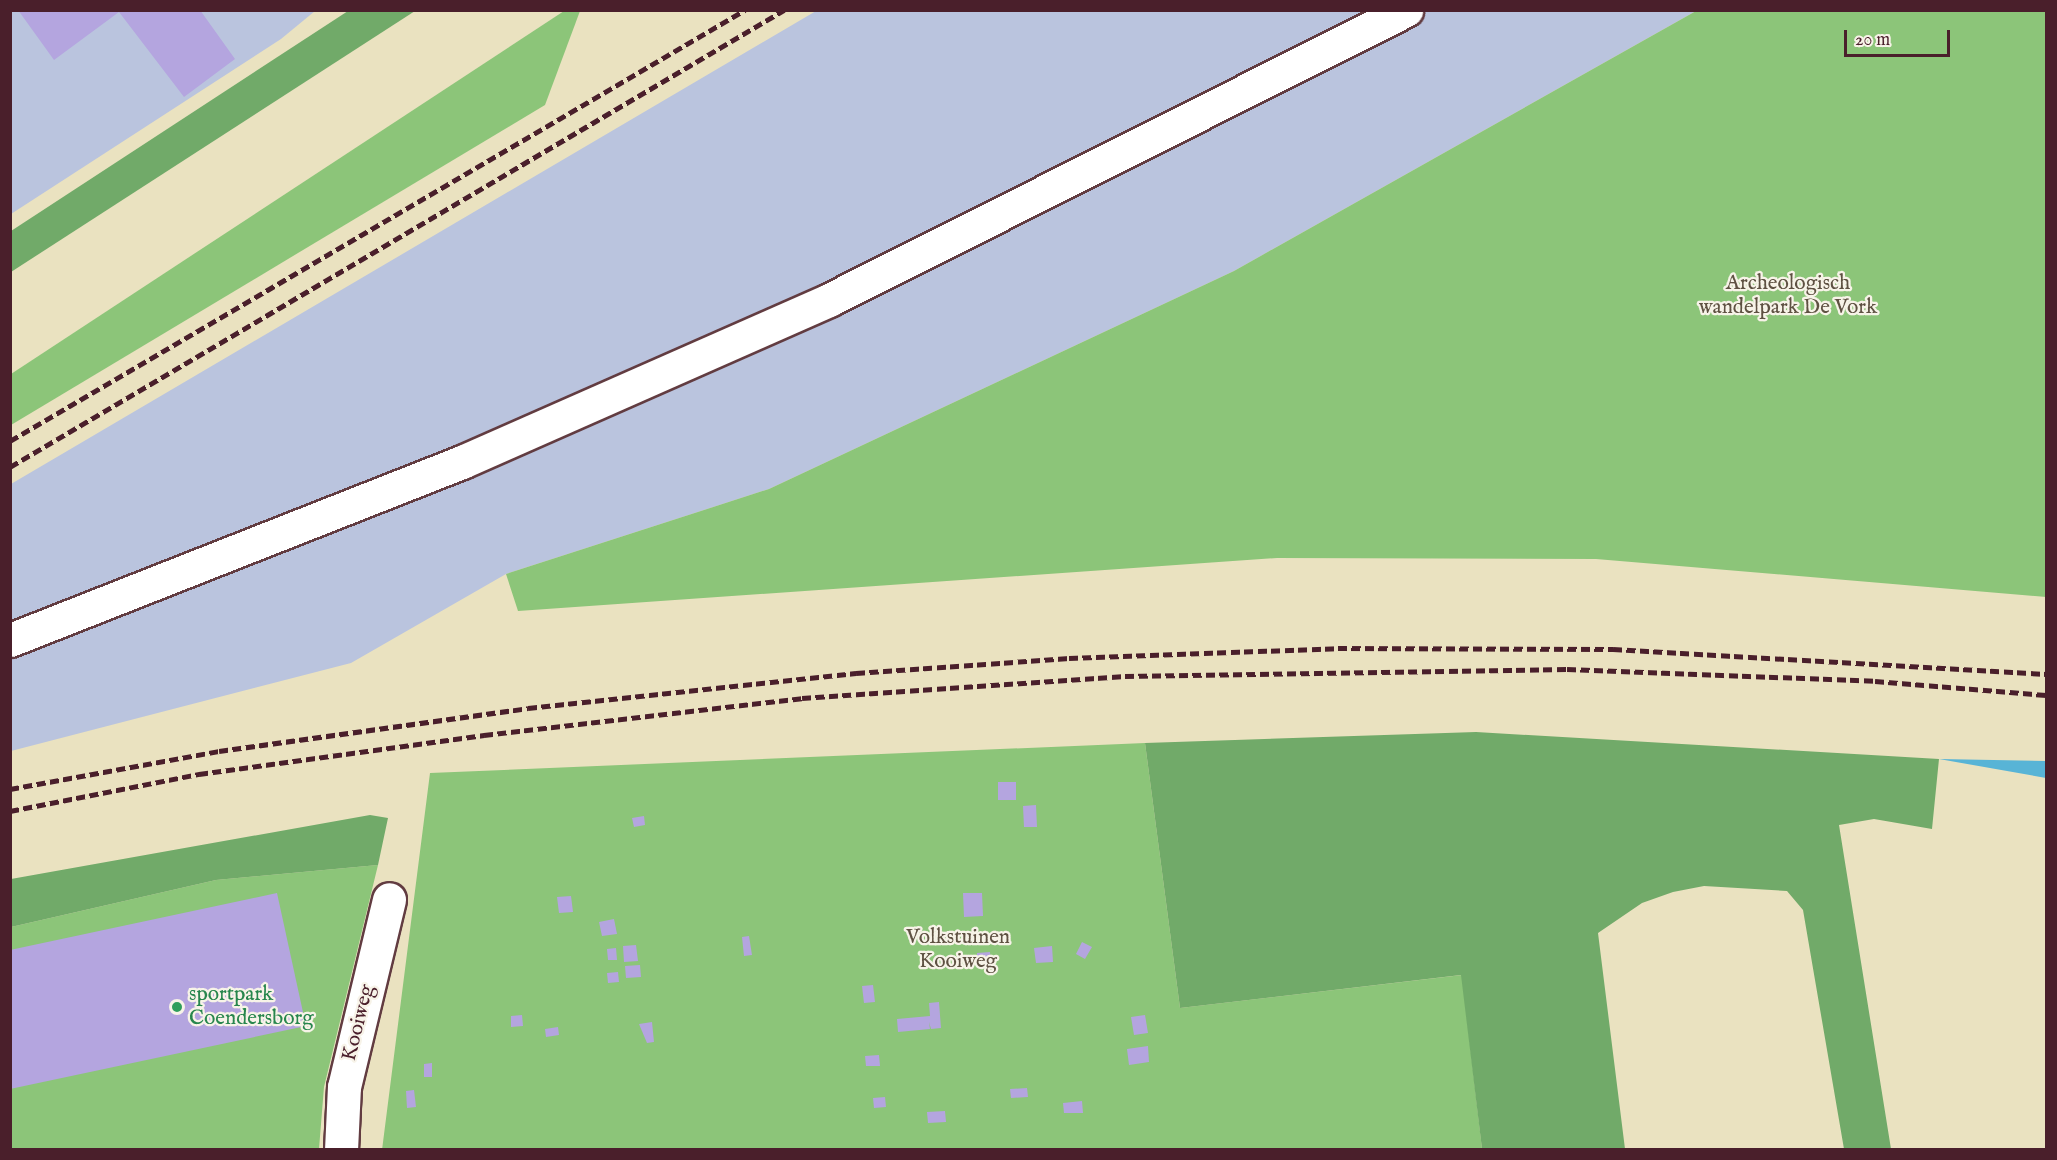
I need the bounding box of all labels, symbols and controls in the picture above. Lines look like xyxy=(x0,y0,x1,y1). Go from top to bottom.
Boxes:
scale bar xyxy=(1847,18,1954,56)
text: 20 m xyxy=(1855,29,1890,52)
park label: Archeologisch wandelpark De Vork xyxy=(1699,271,1877,321)
park label: Volkstuinen Kooiweg xyxy=(906,925,1010,975)
place label: sportpark Coendersborg xyxy=(189,982,314,1032)
street label: Kooiweg xyxy=(337,982,381,1064)
marker: sportpark Coendersborg xyxy=(170,1000,184,1014)

